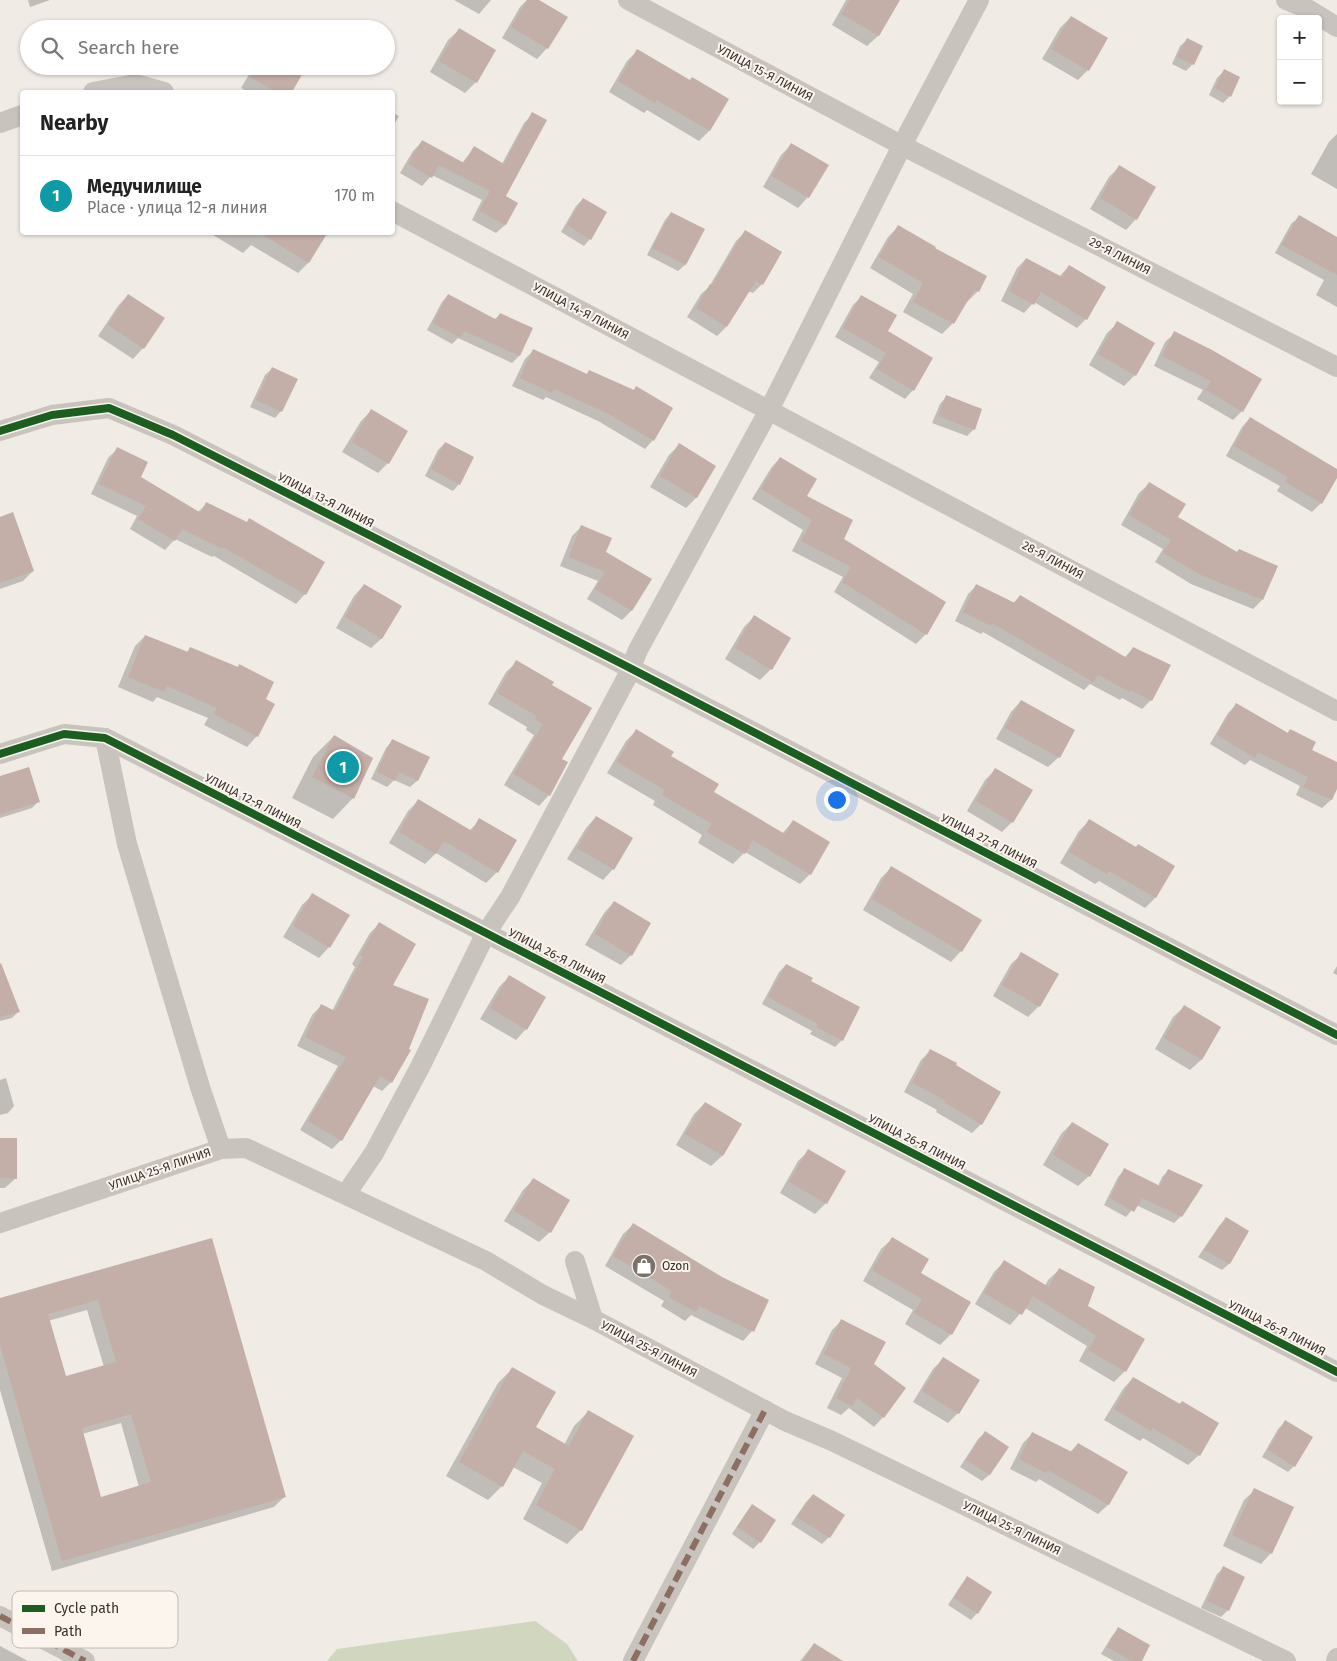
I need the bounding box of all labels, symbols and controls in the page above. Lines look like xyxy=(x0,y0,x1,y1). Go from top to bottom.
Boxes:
map controls xyxy=(1277,15,1322,105)
button: + xyxy=(1277,15,1322,60)
search box xyxy=(20,20,395,75)
icon: search xyxy=(38,34,66,62)
text: Search here xyxy=(78,36,179,59)
street label: УЛИЦА 15-Я ЛИНИЯ xyxy=(715,42,815,104)
button: − xyxy=(1277,60,1322,105)
text: Nearby xyxy=(40,110,108,136)
text: Медучилище xyxy=(87,175,202,198)
text: 1 xyxy=(52,186,60,205)
text: 170 m xyxy=(334,186,375,205)
text: Place · улица 12-я линия xyxy=(87,198,267,217)
street label: 29-Я ЛИНИЯ xyxy=(1087,235,1153,277)
street label: УЛИЦА 14-Я ЛИНИЯ xyxy=(531,280,631,342)
street label: УЛИЦА 13-Я ЛИНИЯ xyxy=(275,470,377,530)
street label: 28-Я ЛИНИЯ xyxy=(1020,538,1086,582)
pin: 1 xyxy=(327,748,359,786)
street label: УЛИЦА 12-Я ЛИНИЯ xyxy=(202,771,304,831)
your location xyxy=(824,787,850,813)
street label: УЛИЦА 27-Я ЛИНИЯ xyxy=(938,811,1040,871)
street label: УЛИЦА 26-Я ЛИНИЯ xyxy=(506,925,608,987)
street label: УЛИЦА 26-Я ЛИНИЯ xyxy=(866,1111,968,1173)
street label: УЛИЦА 25-Я ЛИНИЯ xyxy=(107,1145,213,1193)
shop icon: Ozon xyxy=(631,1253,657,1279)
place label: Ozon xyxy=(662,1259,689,1273)
street label: УЛИЦА 26-Я ЛИНИЯ xyxy=(1226,1297,1328,1359)
street label: УЛИЦА 25-Я ЛИНИЯ xyxy=(598,1318,700,1380)
street label: УЛИЦА 25-Я ЛИНИЯ xyxy=(961,1498,1063,1558)
legend xyxy=(12,1591,178,1648)
text: Cycle path xyxy=(54,1600,119,1617)
text: Path xyxy=(54,1623,82,1640)

